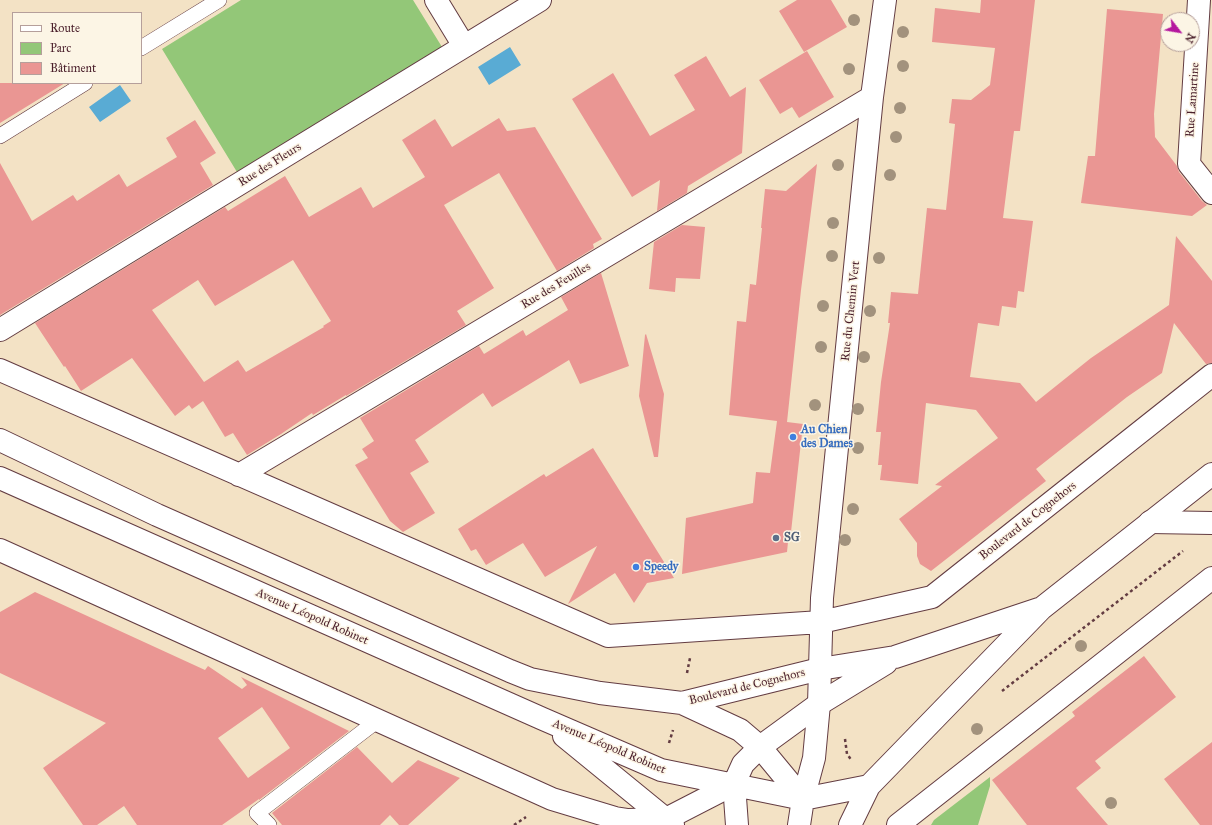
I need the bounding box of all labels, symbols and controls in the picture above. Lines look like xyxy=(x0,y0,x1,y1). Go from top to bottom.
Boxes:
legend xyxy=(12,12,142,84)
north arrow xyxy=(1160,12,1200,52)
text: Route xyxy=(50,21,80,35)
text: N xyxy=(1182,31,1198,45)
text: Parc xyxy=(50,41,71,55)
text: Bâtiment xyxy=(50,61,96,75)
street label: Rue Lamartine xyxy=(1183,62,1203,138)
street label: Rue des Fleurs xyxy=(236,140,304,190)
street label: Rue des Feuilles xyxy=(519,260,593,312)
street label: Rue du Chemin Vert xyxy=(839,260,863,362)
place label: Au Chien des Dames xyxy=(801,423,853,451)
marker: Au Chien des Dames xyxy=(788,432,798,442)
street label: Boulevard de Cognehors xyxy=(977,479,1079,563)
place label: SG xyxy=(784,531,800,545)
marker: SG xyxy=(771,533,781,543)
place label: Speedy xyxy=(644,560,678,574)
marker: Speedy xyxy=(631,562,641,572)
street label: Avenue Léopold Robinet xyxy=(253,586,371,648)
street label: Boulevard de Cognehors xyxy=(688,666,806,708)
street label: Avenue Léopold Robinet xyxy=(550,717,668,777)

